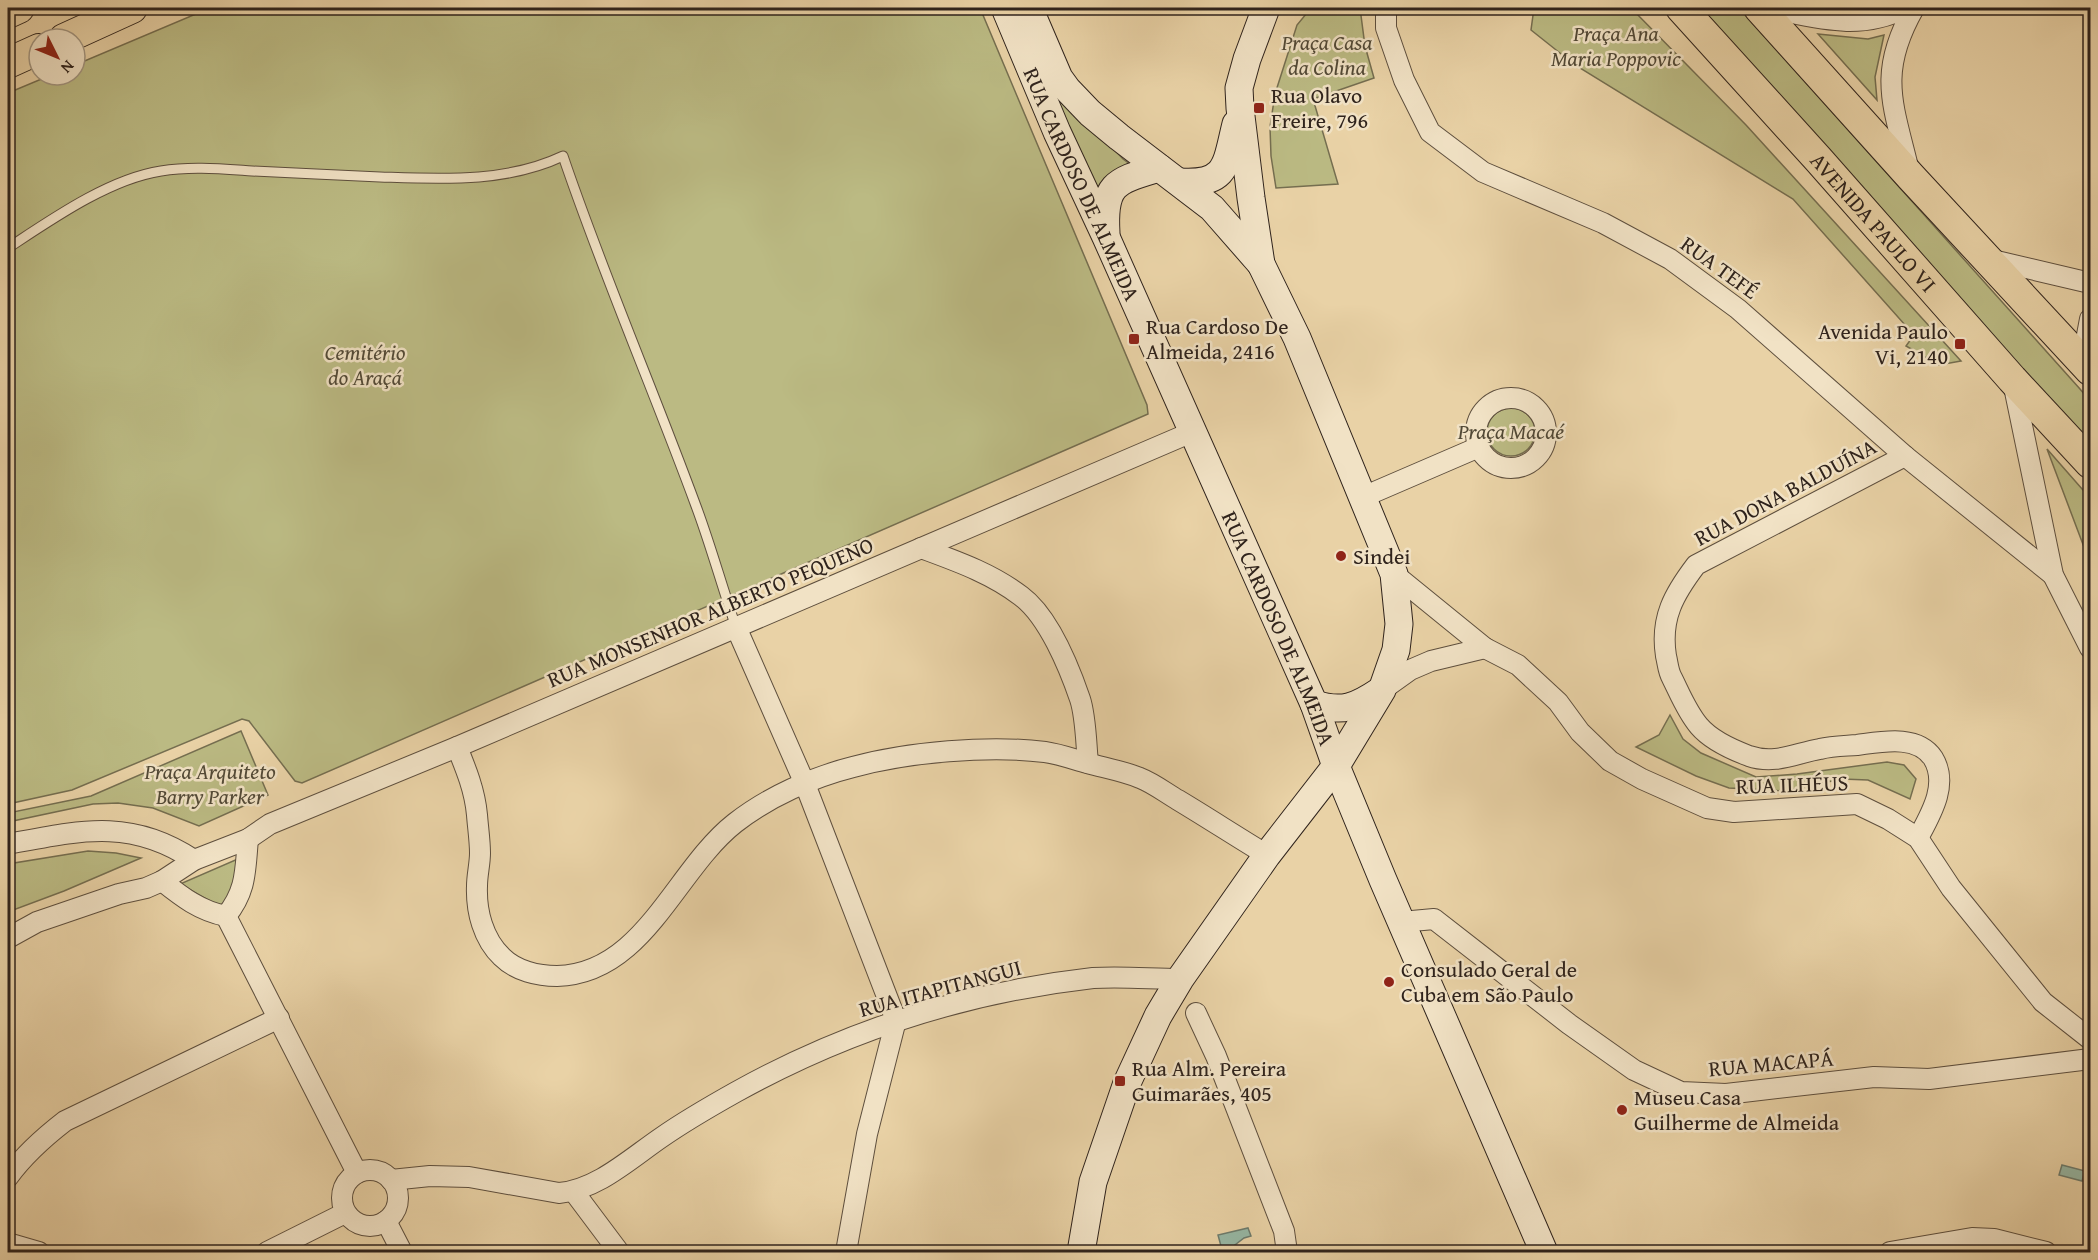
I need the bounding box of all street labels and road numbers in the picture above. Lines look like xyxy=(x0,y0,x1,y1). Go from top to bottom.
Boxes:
street label: RUA CARDOSO DE ALMEIDA xyxy=(1016,62,1149,306)
street label: AVENIDA PAULO VI xyxy=(1803,145,1944,299)
street label: RUA TEFÉ xyxy=(1674,228,1766,306)
street label: RUA DONA BALDUÍNA xyxy=(1688,430,1882,554)
street label: RUA CARDOSO DE ALMEIDA xyxy=(1214,506,1344,750)
street label: RUA MONSENHOR ALBERTO PEQUENO xyxy=(542,529,878,695)
street label: RUA ILHÉUS xyxy=(1735,766,1849,802)
street label: RUA ITAPITANGUI xyxy=(855,951,1025,1025)
street label: RUA MACAPÁ xyxy=(1707,1042,1835,1084)

